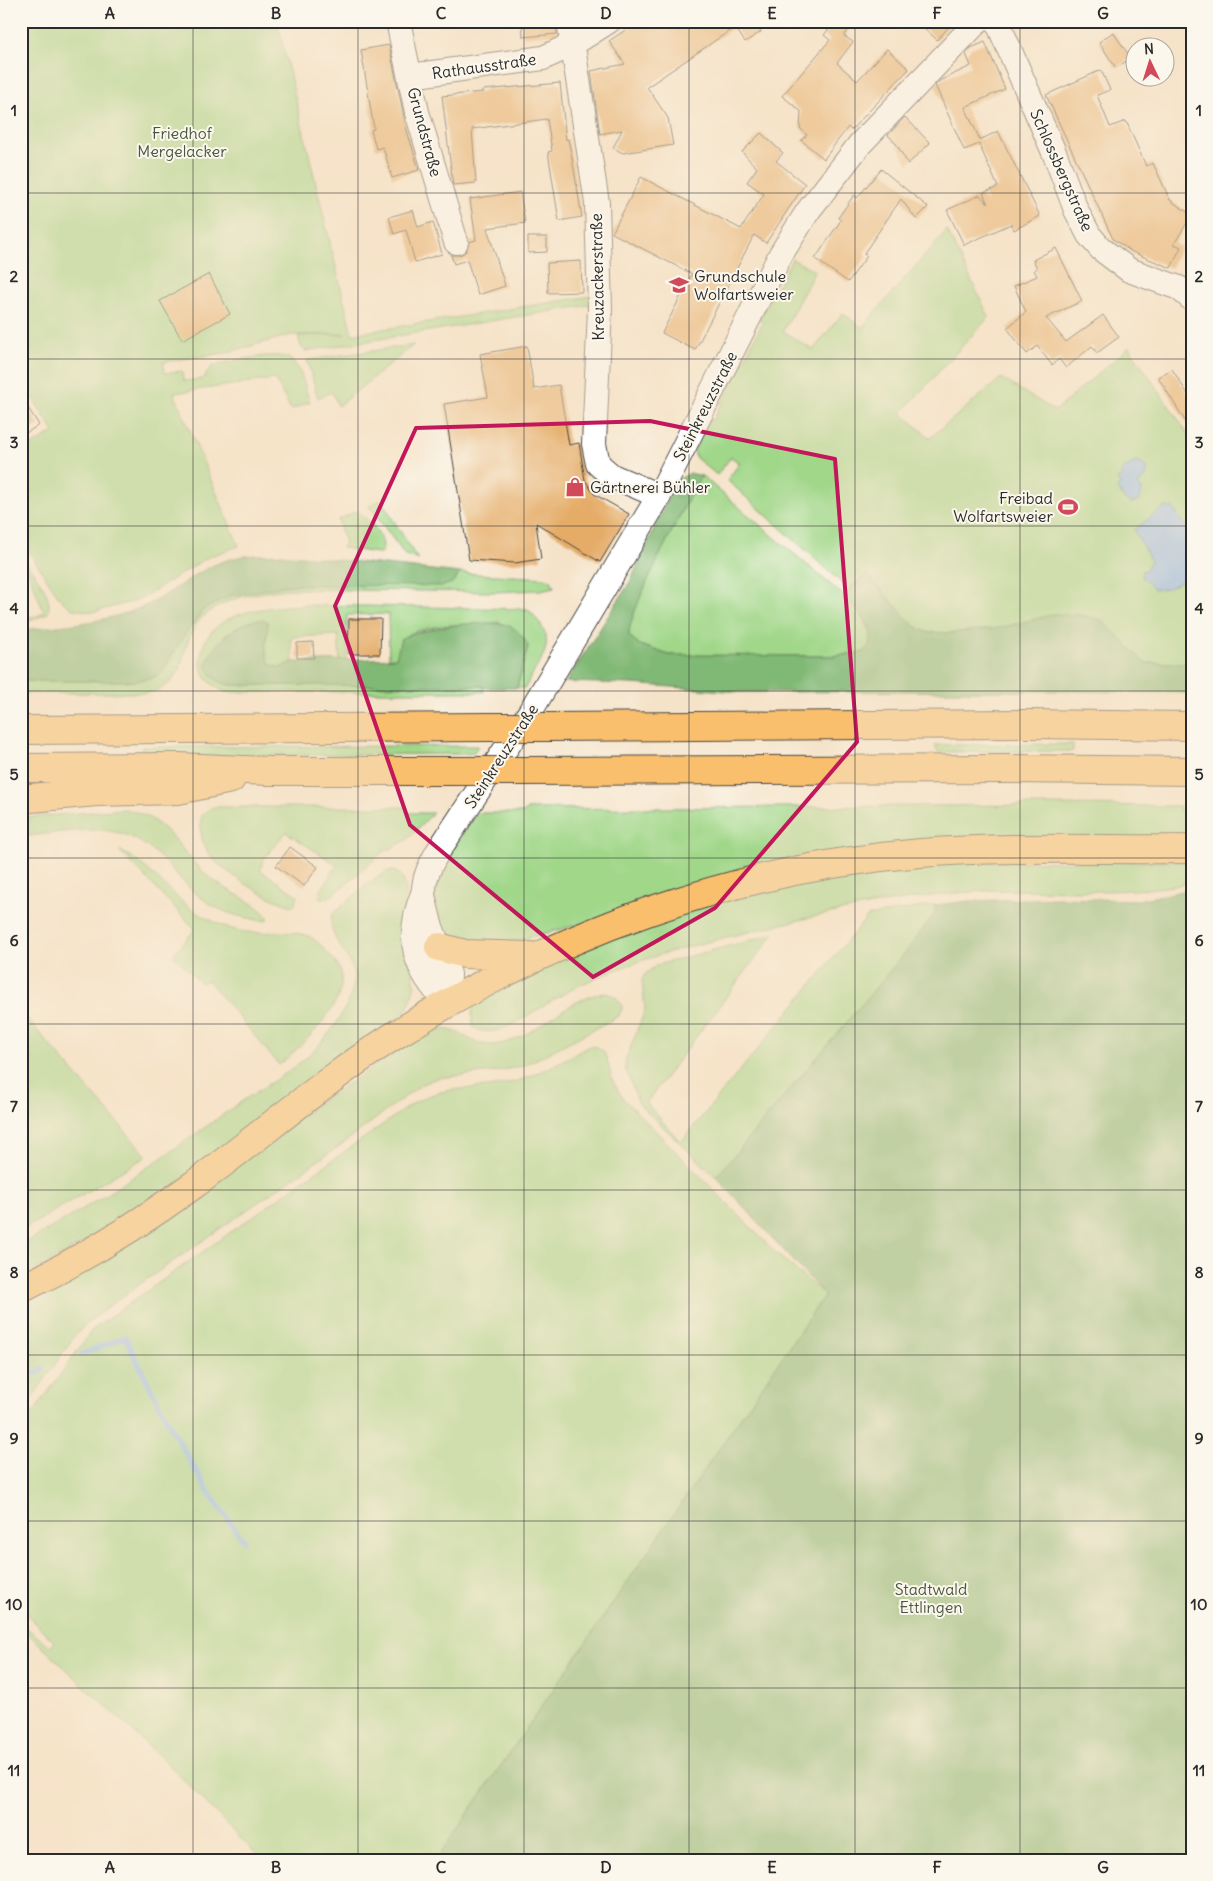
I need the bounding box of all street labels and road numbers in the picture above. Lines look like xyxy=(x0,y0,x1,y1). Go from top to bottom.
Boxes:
street label: Rathausstraße xyxy=(431,49,537,83)
street label: Grundstraße xyxy=(403,85,447,179)
street label: Schlossbergstraße xyxy=(1026,106,1098,234)
street label: Kreuzackerstraße xyxy=(586,213,608,341)
street label: Steinkreuzstraße xyxy=(669,348,741,464)
street label: Steinkreuzstraße xyxy=(460,700,542,812)

